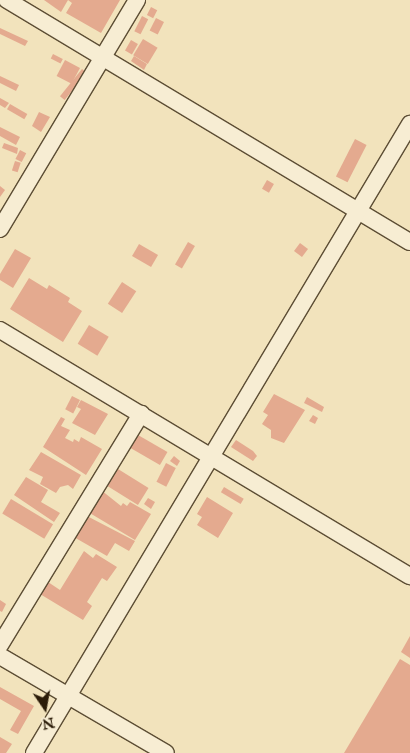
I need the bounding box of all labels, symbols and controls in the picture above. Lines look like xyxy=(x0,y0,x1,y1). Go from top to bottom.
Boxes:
north arrow xyxy=(20,683,70,733)
text: N xyxy=(40,713,56,733)

